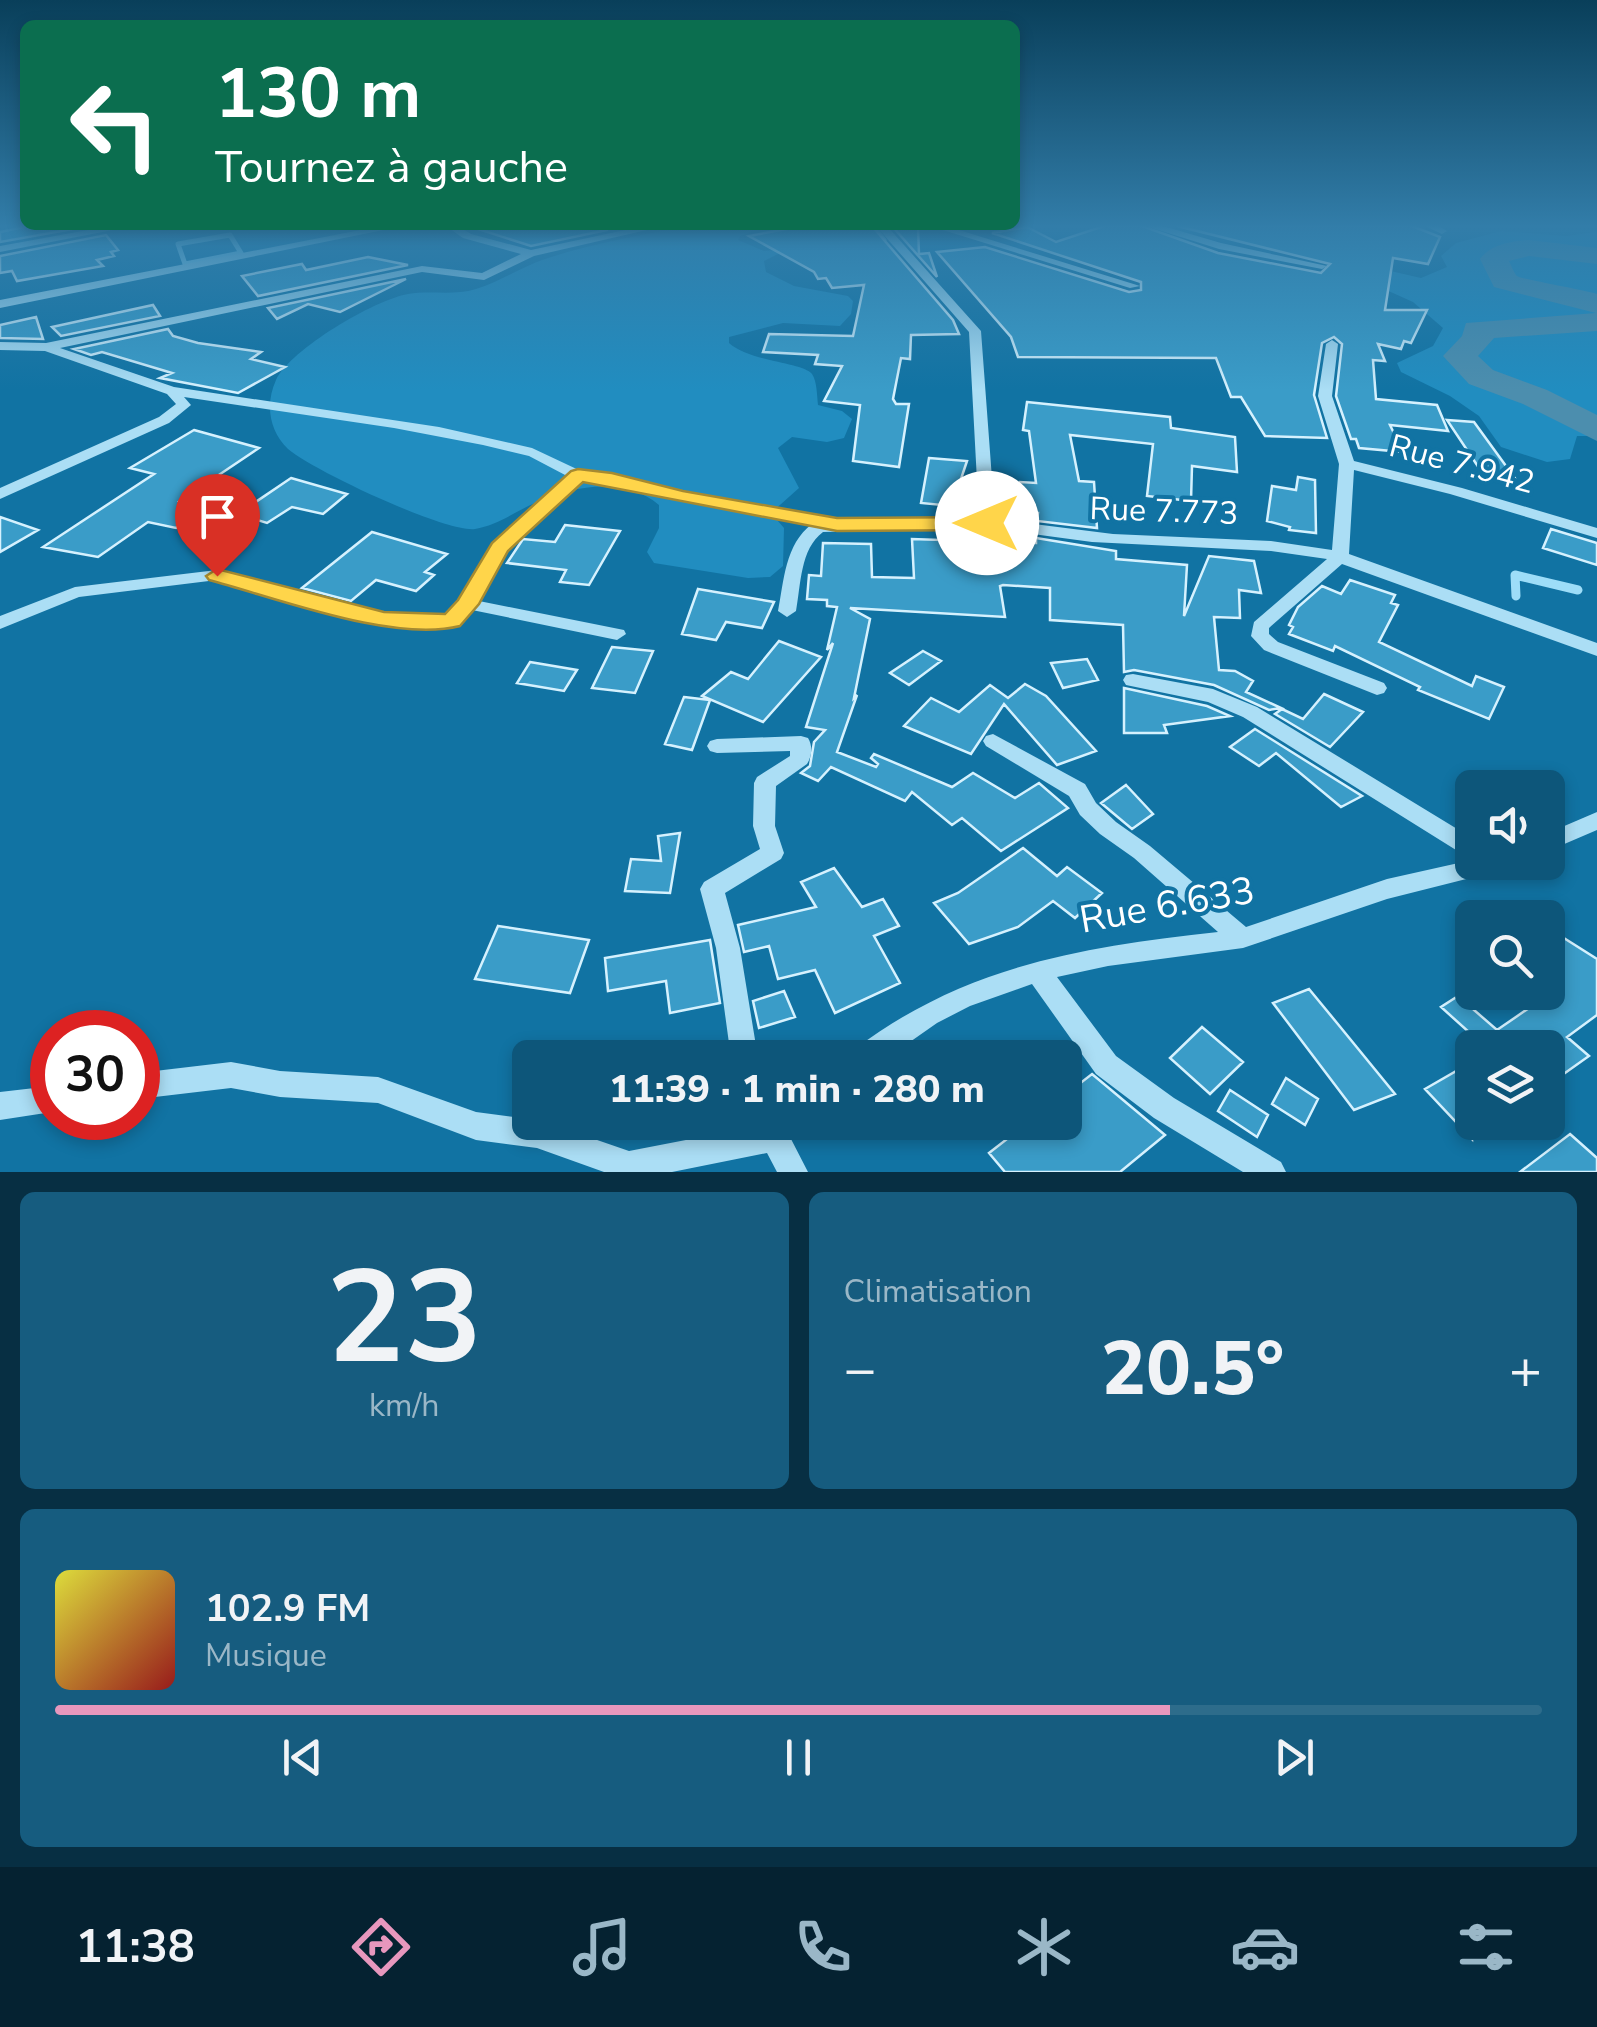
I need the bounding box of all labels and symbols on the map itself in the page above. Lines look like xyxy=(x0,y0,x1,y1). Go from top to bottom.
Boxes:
street label: Rue 7.942 xyxy=(1385,424,1539,504)
position arrow xyxy=(935,471,1039,575)
pin xyxy=(175,474,260,577)
street label: Rue 7.773 xyxy=(1089,487,1239,535)
street label: Rue 6.633 xyxy=(1076,865,1258,945)
speed limit sign: 30 xyxy=(30,1010,160,1140)

